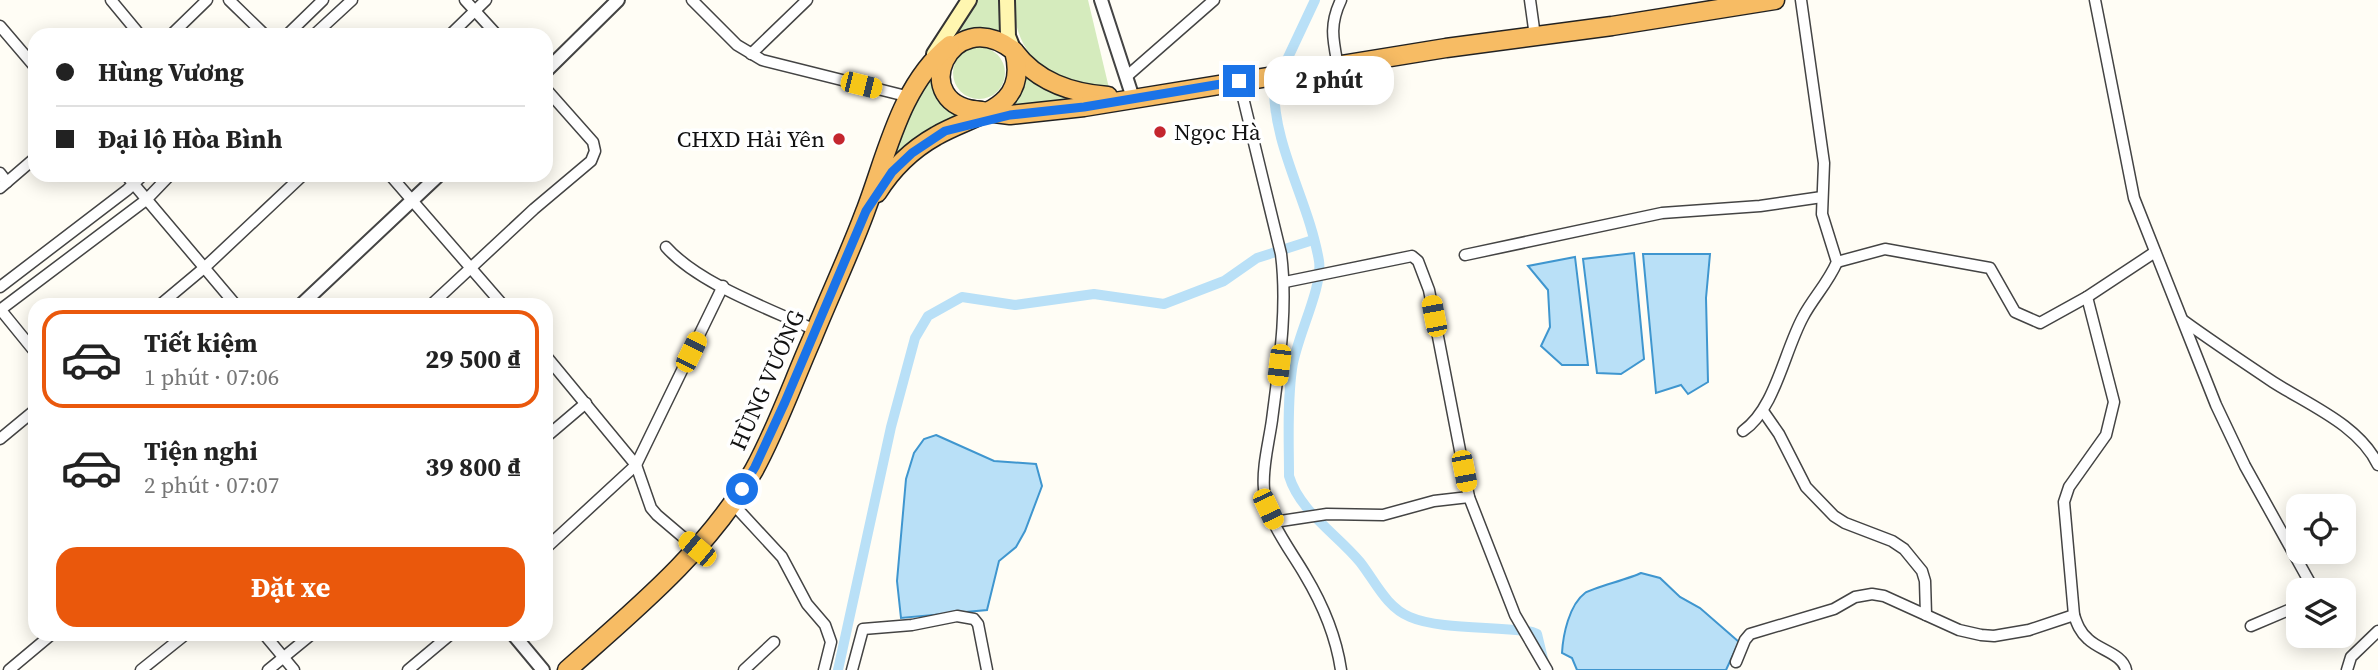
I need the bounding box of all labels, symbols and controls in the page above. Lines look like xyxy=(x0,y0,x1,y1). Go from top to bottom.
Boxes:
text: Hùng Vương xyxy=(98,54,244,90)
callout: 2 phút xyxy=(1264,56,1393,106)
text: 2 phút xyxy=(1295,64,1363,96)
route end xyxy=(1223,65,1255,97)
car xyxy=(839,70,884,100)
place label: Ngọc Hà xyxy=(1174,116,1261,148)
text: Đại lộ Hòa Bình xyxy=(98,121,282,157)
place label: CHXD Hải Yên xyxy=(677,123,825,155)
marker: Ngọc Hà xyxy=(1152,124,1168,140)
marker: CHXD Hải Yên xyxy=(831,131,847,147)
car xyxy=(1420,293,1449,339)
street label: HÙNG VƯƠNG xyxy=(722,304,812,455)
text: Tiết kiệm xyxy=(144,325,258,361)
icon: car xyxy=(60,328,123,391)
car xyxy=(673,329,710,375)
text: 29 500 ₫ xyxy=(425,341,521,377)
car xyxy=(1267,343,1292,387)
text: 1 phút · 07:06 xyxy=(144,361,279,393)
text: Tiện nghi xyxy=(144,433,258,469)
icon: car xyxy=(60,436,123,499)
car xyxy=(1450,448,1479,494)
text: 39 800 ₫ xyxy=(425,449,521,485)
text: 2 phút · 07:07 xyxy=(144,469,279,501)
route start xyxy=(726,473,758,505)
car xyxy=(1250,486,1287,532)
map controls xyxy=(2286,494,2356,648)
button: locate xyxy=(2286,494,2356,564)
car xyxy=(675,527,720,571)
button: Đặt xe xyxy=(56,547,525,627)
button: layers xyxy=(2286,578,2356,648)

